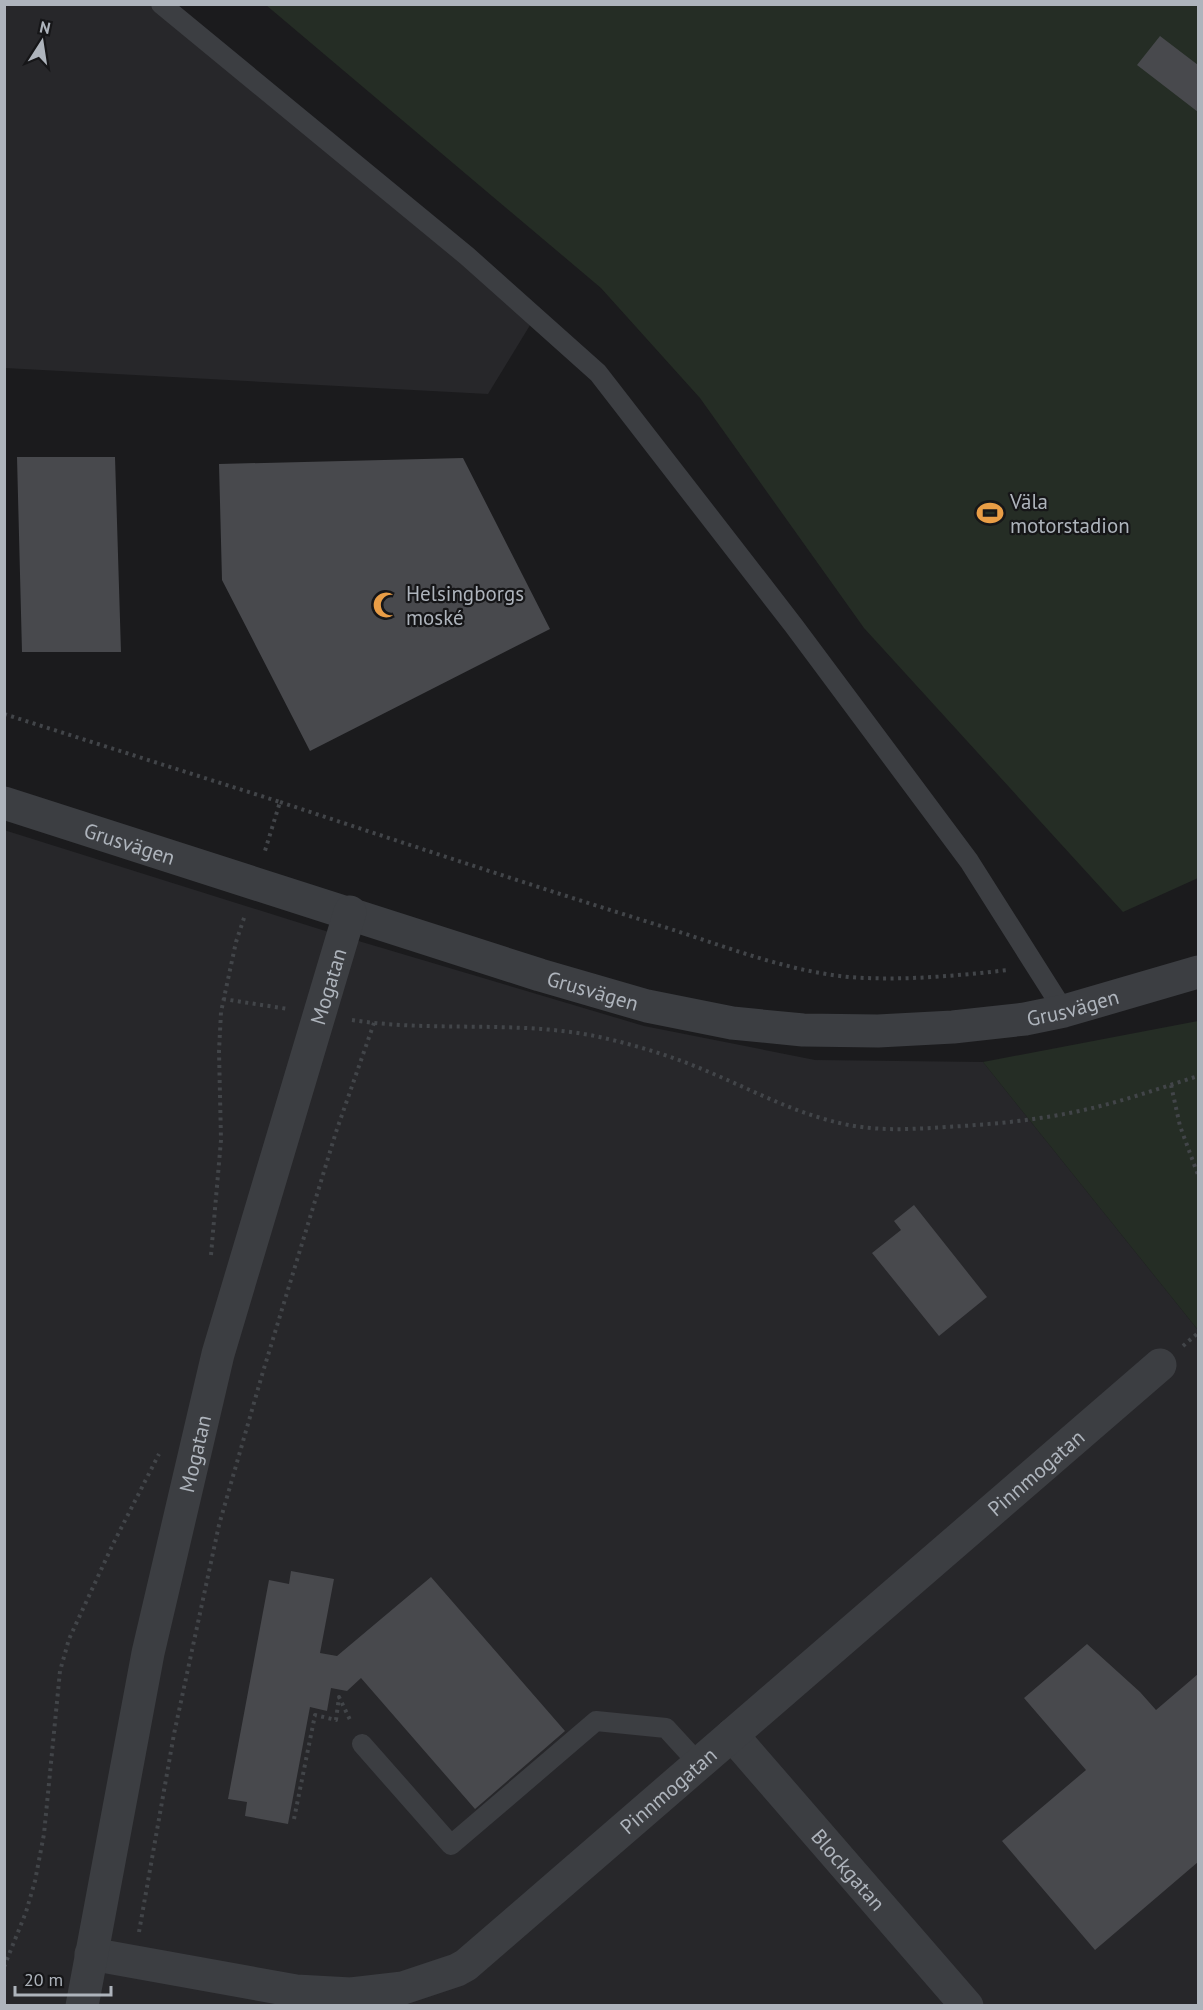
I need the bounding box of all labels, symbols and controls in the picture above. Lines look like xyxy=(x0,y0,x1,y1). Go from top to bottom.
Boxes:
north arrow xyxy=(12,12,72,72)
text: N xyxy=(38,16,52,38)
place label: Väla motorstadion xyxy=(1009,488,1130,539)
sports icon: Väla motorstadion xyxy=(975,498,1005,528)
place label: Helsingborgs moské xyxy=(406,580,524,631)
mosque icon: Helsingborgs moské xyxy=(371,590,401,620)
street label: Grusvägen xyxy=(81,816,179,871)
street label: Mogatan xyxy=(304,945,352,1028)
street label: Grusvägen xyxy=(544,964,642,1016)
street label: Grusvägen xyxy=(1024,982,1122,1032)
street label: Mogatan xyxy=(173,1412,217,1495)
street label: Pinnmogatan xyxy=(982,1423,1090,1522)
street label: Pinnmogatan xyxy=(614,1741,722,1840)
street label: Blockgatan xyxy=(806,1823,891,1916)
scale bar xyxy=(15,1959,111,1997)
text: 20 m xyxy=(24,1968,63,1991)

